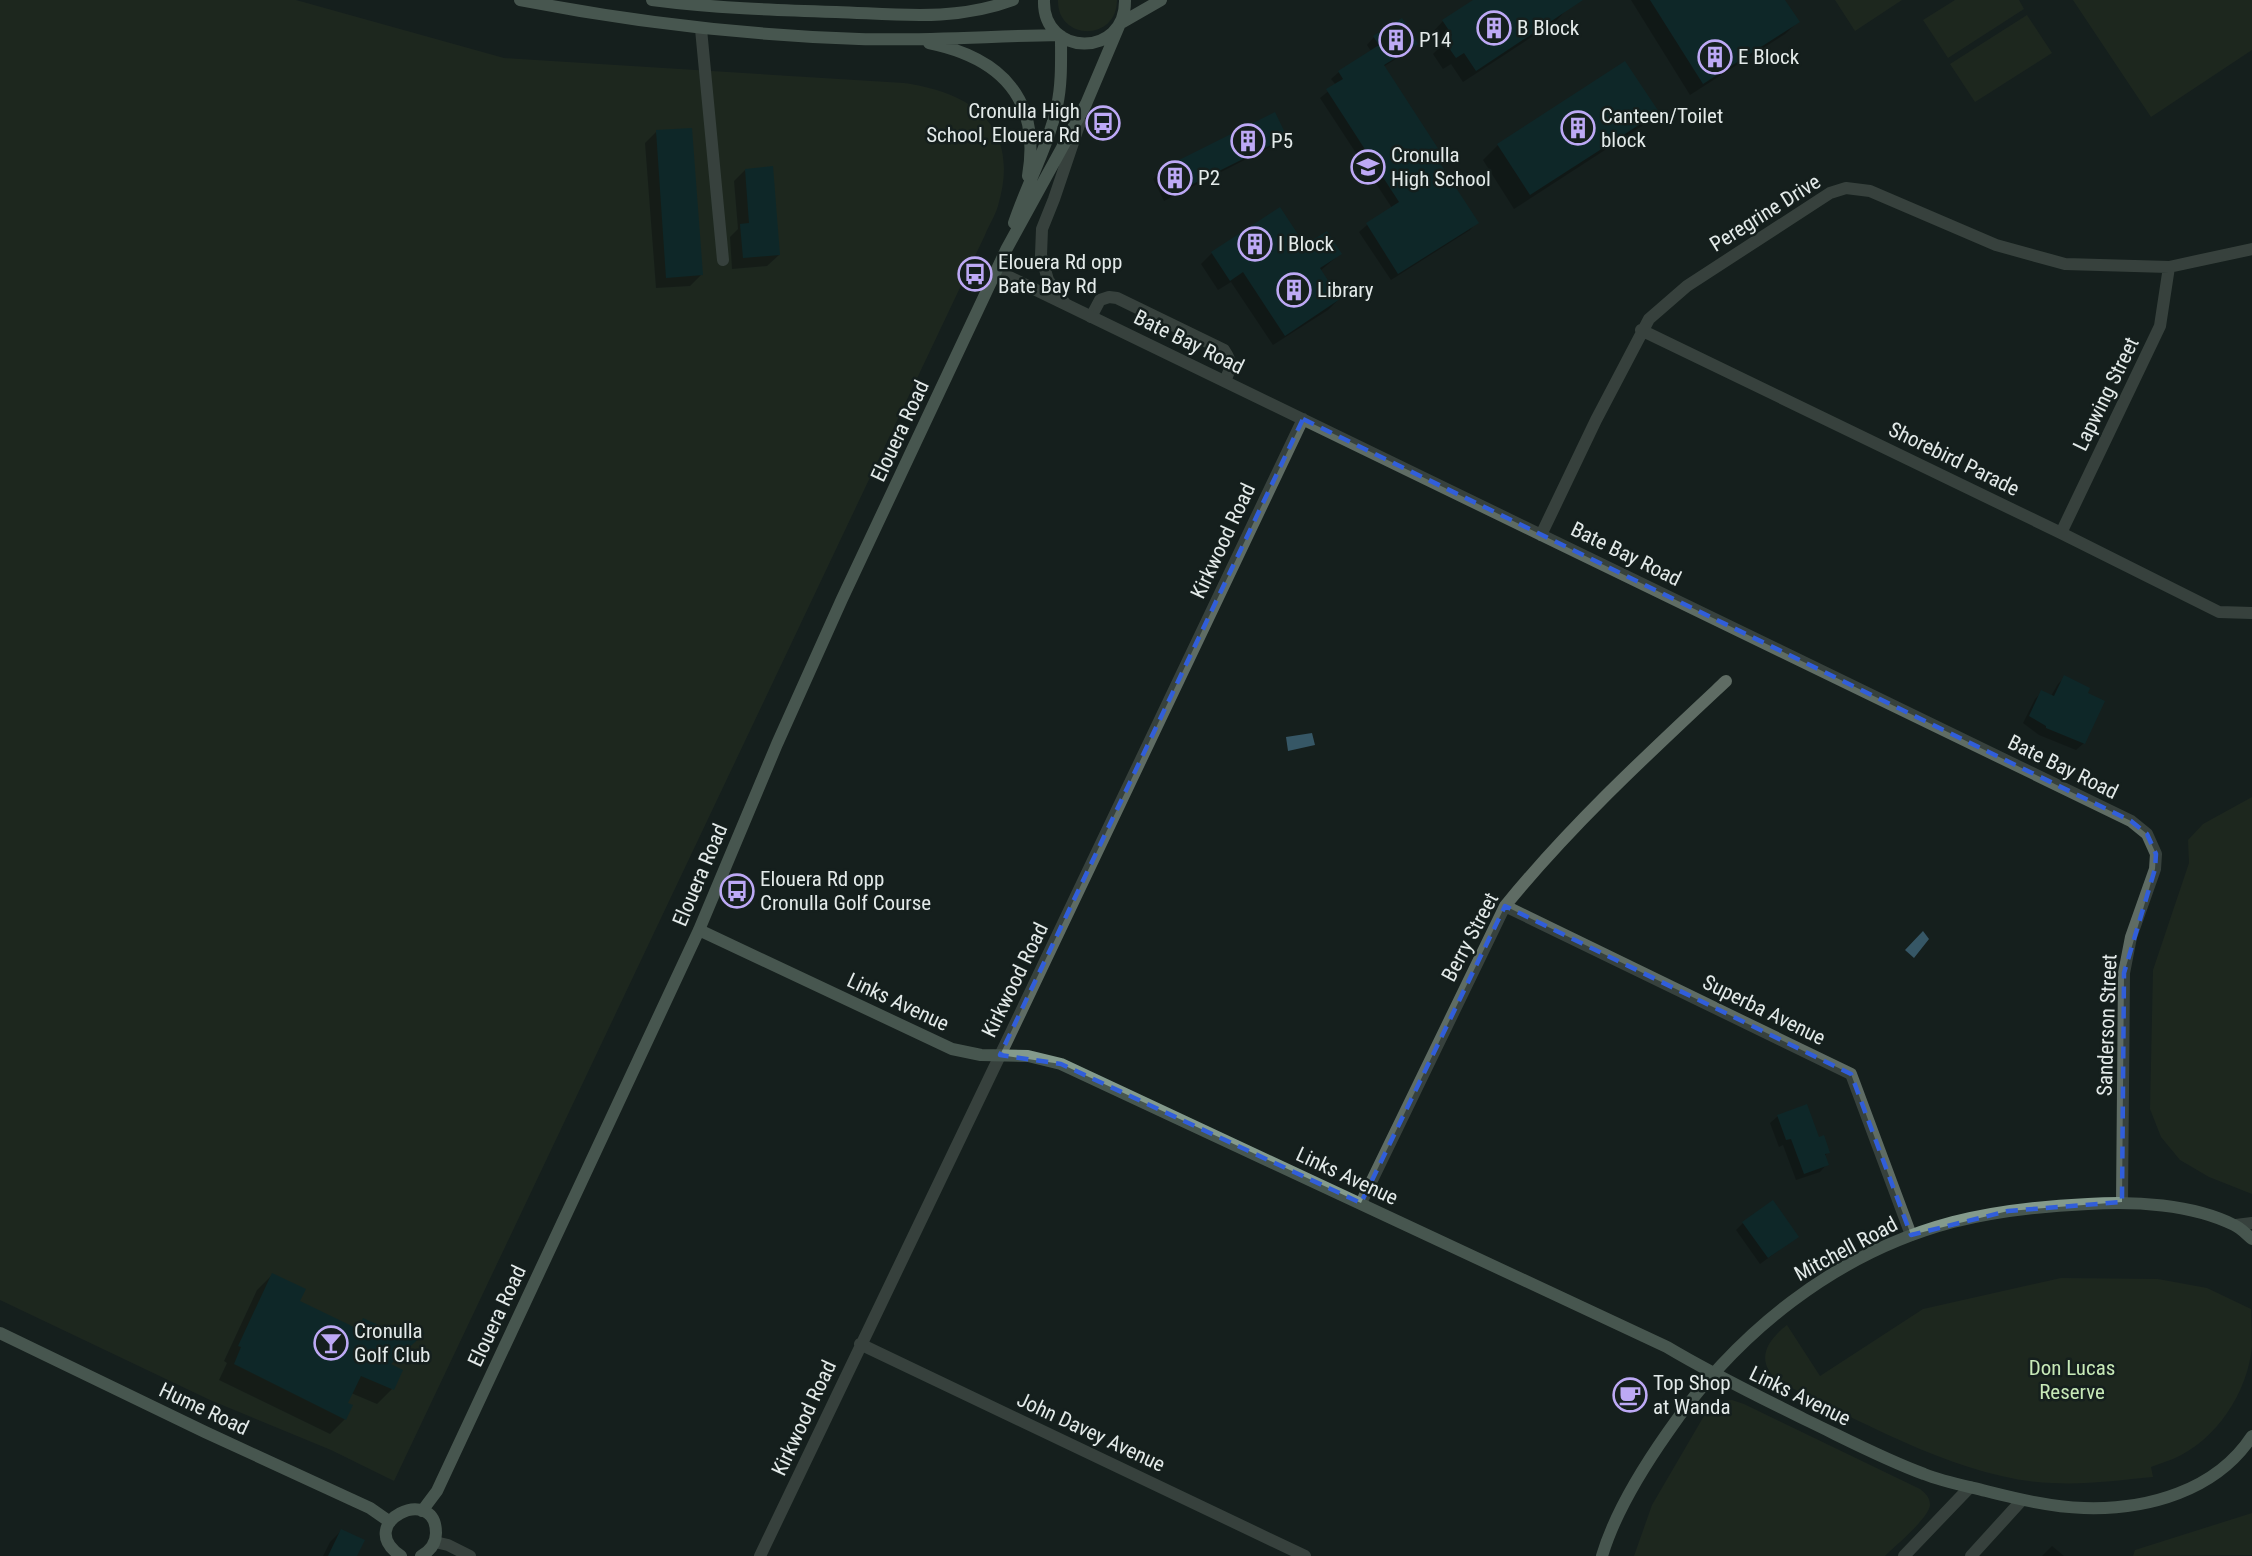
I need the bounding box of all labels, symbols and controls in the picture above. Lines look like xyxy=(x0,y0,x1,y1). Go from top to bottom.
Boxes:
building icon: B Block xyxy=(1476,10,1512,46)
place label: B Block xyxy=(1517,16,1580,40)
building icon: P14 xyxy=(1378,22,1414,58)
place label: P14 xyxy=(1419,28,1451,52)
building icon: E Block xyxy=(1697,39,1733,75)
place label: E Block xyxy=(1738,45,1800,69)
place label: Cronulla High School, Elouera Rd xyxy=(926,99,1080,147)
place label: Canteen/Toilet block xyxy=(1601,104,1723,152)
bus stop icon: Cronulla High School, Elouera Rd xyxy=(1085,105,1121,141)
building icon: Canteen/Toilet block xyxy=(1560,110,1596,146)
building icon: P5 xyxy=(1230,123,1266,159)
place label: P5 xyxy=(1271,129,1293,153)
place label: Cronulla High School xyxy=(1391,143,1491,191)
school or university icon: Cronulla High School xyxy=(1350,149,1386,185)
building icon: P2 xyxy=(1157,160,1193,196)
place label: P2 xyxy=(1198,166,1220,190)
street label: Peregrine Drive xyxy=(1705,169,1825,256)
building icon: I Block xyxy=(1237,226,1273,262)
place label: I Block xyxy=(1278,232,1335,256)
place label: Elouera Rd opp Bate Bay Rd xyxy=(998,250,1122,298)
bus stop icon: Elouera Rd opp Bate Bay Rd xyxy=(957,256,993,292)
building icon: Library xyxy=(1276,272,1312,308)
place label: Library xyxy=(1317,278,1374,302)
street label: Bate Bay Road xyxy=(1130,305,1248,379)
street label: Lapwing Street xyxy=(2068,333,2144,455)
street label: Elouera Road xyxy=(866,377,934,485)
street label: Shorebird Parade xyxy=(1885,417,2023,501)
street label: Kirkwood Road xyxy=(1186,480,1260,602)
street label: Bate Bay Road xyxy=(1567,517,1685,591)
street label: Bate Bay Road xyxy=(2004,730,2122,804)
street label: Elouera Road xyxy=(668,820,732,930)
place label: Elouera Rd opp Cronulla Golf Course xyxy=(760,867,931,915)
bus stop icon: Elouera Rd opp Cronulla Golf Course xyxy=(719,873,755,909)
street label: Berry Street xyxy=(1437,889,1503,985)
street label: Kirkwood Road xyxy=(977,919,1053,1041)
street label: Sanderson Street xyxy=(2093,954,2121,1096)
street label: Links Avenue xyxy=(843,968,953,1036)
street label: Superba Avenue xyxy=(1699,970,1829,1050)
street label: Links Avenue xyxy=(1292,1142,1402,1210)
street label: Mitchell Road xyxy=(1790,1212,1902,1286)
street label: Elouera Road xyxy=(463,1262,531,1370)
place label: Cronulla Golf Club xyxy=(354,1319,430,1367)
bar icon: Cronulla Golf Club xyxy=(313,1325,349,1361)
park label: Don Lucas Reserve xyxy=(2029,1356,2115,1404)
street label: Kirkwood Road xyxy=(767,1357,841,1479)
street label: Links Avenue xyxy=(1746,1361,1855,1431)
place label: Top Shop at Wanda xyxy=(1653,1371,1731,1419)
cafe icon: Top Shop at Wanda xyxy=(1612,1377,1648,1413)
street label: Hume Road xyxy=(156,1378,252,1440)
street label: John Davey Avenue xyxy=(1013,1387,1169,1477)

